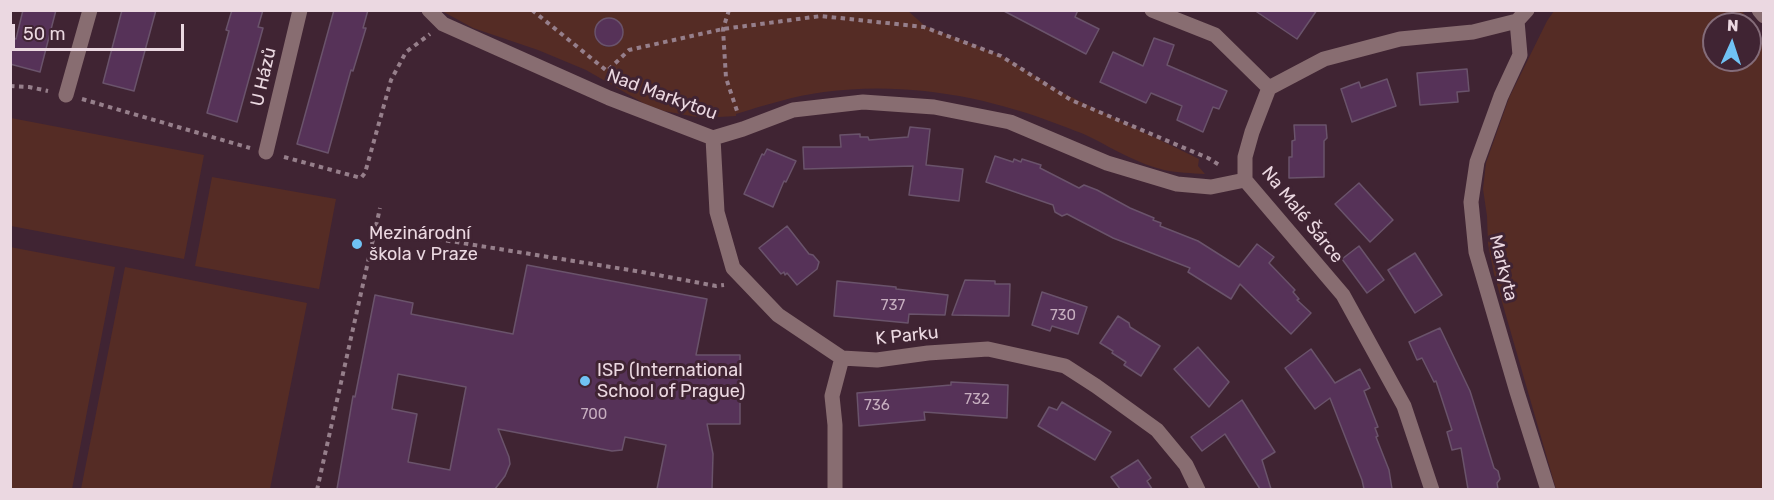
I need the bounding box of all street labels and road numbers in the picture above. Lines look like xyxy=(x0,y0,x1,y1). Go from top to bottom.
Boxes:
street label: U Házů xyxy=(247,45,281,109)
street label: Nad Markytou xyxy=(604,65,720,125)
street label: Na Malé Šárce xyxy=(1257,162,1347,268)
street label: Markyta xyxy=(1484,233,1522,303)
street label: K Parku xyxy=(874,322,940,350)

